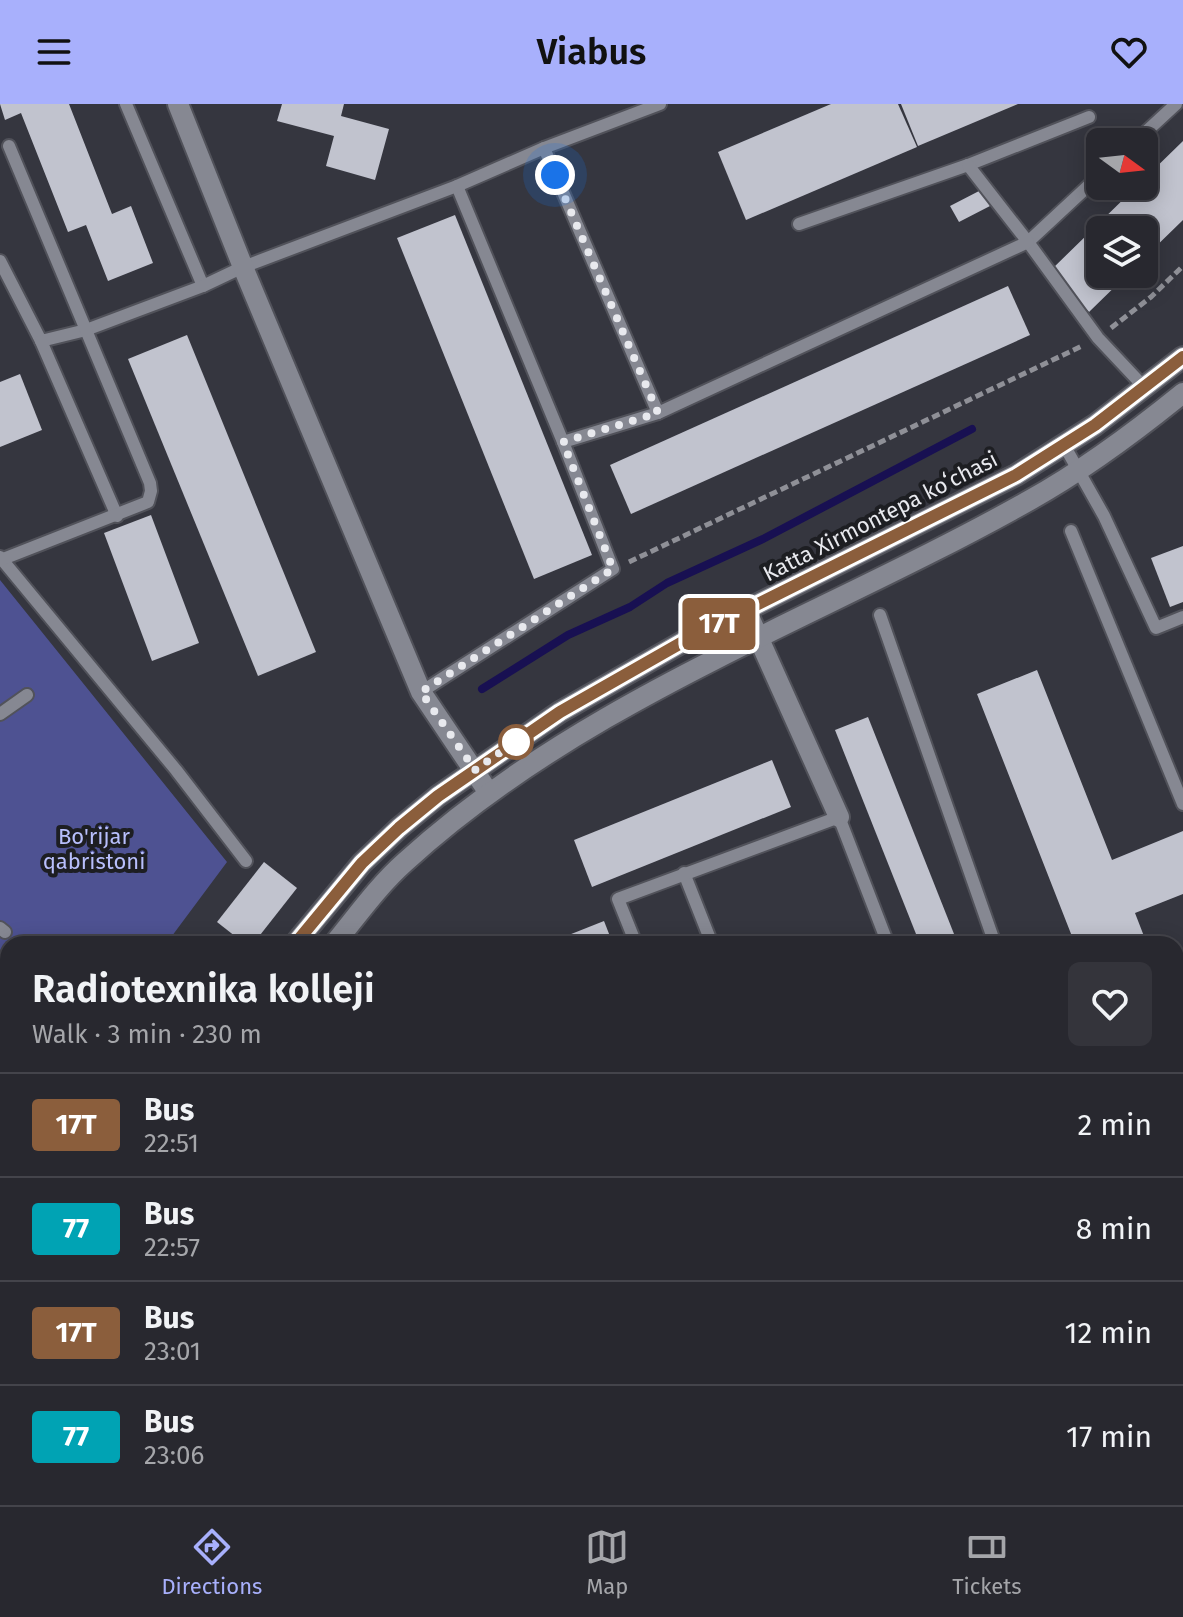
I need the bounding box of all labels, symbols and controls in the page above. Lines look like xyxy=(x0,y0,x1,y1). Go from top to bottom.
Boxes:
icon: menu xyxy=(32,30,76,74)
text: Viabus xyxy=(537,30,646,74)
icon: heart xyxy=(1107,30,1151,74)
north arrow xyxy=(1086,128,1158,200)
map controls xyxy=(1086,128,1158,288)
your location xyxy=(535,155,575,195)
button: layers xyxy=(1086,216,1158,288)
street label: Katta Xirmontepa koʻchasi xyxy=(758,445,1002,587)
line badge: 17T xyxy=(673,598,765,650)
text: 17T xyxy=(698,607,740,640)
unlabelled marker xyxy=(499,725,533,759)
park label: Bo'rijar qabristoni xyxy=(43,823,145,875)
button: heart xyxy=(1068,962,1152,1046)
text: Radiotexnika kolleji xyxy=(32,966,375,1012)
text: Walk · 3 min · 230 m xyxy=(32,1019,262,1050)
text: Bus xyxy=(144,1092,194,1128)
text: 2 min xyxy=(1077,1107,1152,1143)
text: 17T xyxy=(55,1108,97,1141)
text: 22:51 xyxy=(144,1128,199,1159)
text: Bus xyxy=(144,1196,194,1232)
text: 8 min xyxy=(1076,1211,1152,1247)
text: 77 xyxy=(63,1212,89,1245)
text: 22:57 xyxy=(144,1232,200,1263)
text: Bus xyxy=(144,1300,194,1336)
text: 12 min xyxy=(1064,1315,1152,1351)
text: 17T xyxy=(55,1316,97,1349)
text: 23:01 xyxy=(144,1336,201,1367)
text: Bus xyxy=(144,1404,194,1440)
text: 17 min xyxy=(1066,1419,1152,1455)
text: 77 xyxy=(63,1420,89,1453)
text: 23:06 xyxy=(144,1440,204,1471)
tab: Directions xyxy=(161,1525,262,1600)
tab: Map xyxy=(585,1525,629,1600)
tab: Tickets xyxy=(952,1525,1022,1600)

